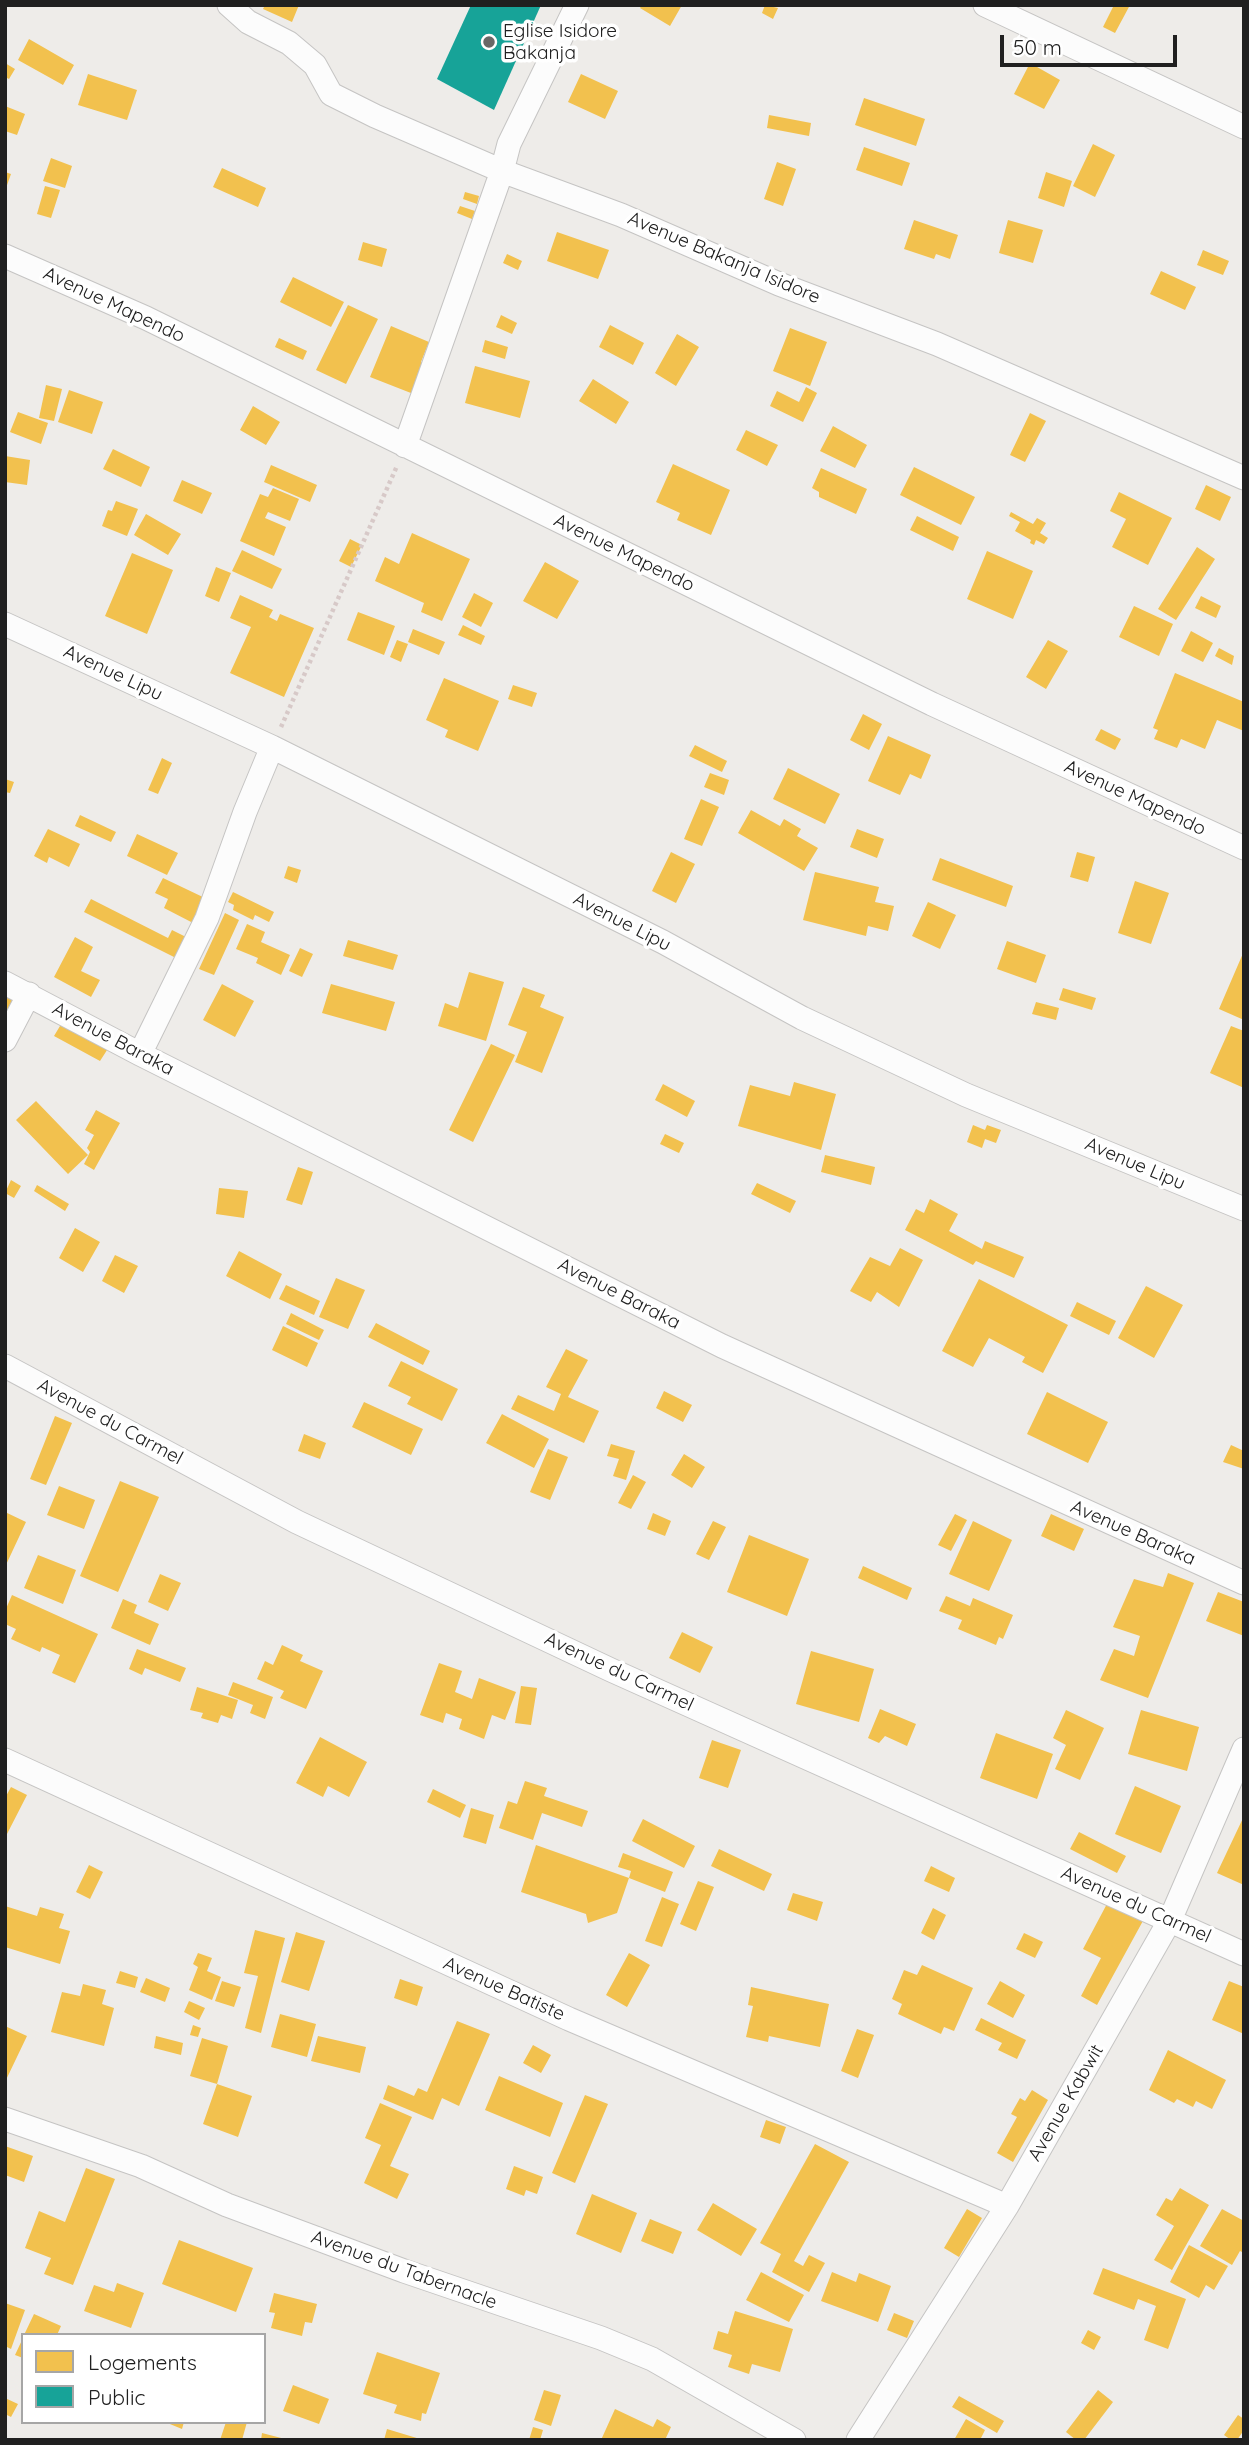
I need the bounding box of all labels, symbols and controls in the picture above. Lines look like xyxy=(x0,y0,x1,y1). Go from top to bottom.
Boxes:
place label: Eglise Isidore Bakanja xyxy=(503,20,617,64)
scale bar xyxy=(1004,21,1181,65)
marker: Eglise Isidore Bakanja xyxy=(481,34,497,50)
text: 50 m xyxy=(1013,34,1062,60)
street label: Avenue Bakanja Isidore xyxy=(624,207,824,309)
street label: Avenue Mapendo xyxy=(40,262,188,348)
street label: Avenue Mapendo xyxy=(550,509,698,597)
street label: Avenue Lipu xyxy=(60,640,166,706)
street label: Avenue Mapendo xyxy=(1061,755,1209,841)
street label: Avenue Lipu xyxy=(569,888,675,956)
street label: Avenue Baraka xyxy=(48,997,178,1081)
street label: Avenue Lipu xyxy=(1081,1133,1189,1195)
street label: Avenue Baraka xyxy=(554,1253,684,1335)
street label: Avenue du Carmel xyxy=(33,1374,187,1470)
street label: Avenue Baraka xyxy=(1067,1495,1199,1571)
street label: Avenue du Carmel xyxy=(541,1628,697,1716)
street label: Avenue du Carmel xyxy=(1058,1862,1214,1948)
street label: Avenue Batiste xyxy=(440,1952,568,2026)
street label: Avenue Kabwit xyxy=(1023,2041,1109,2165)
street label: Avenue du Tabernacle xyxy=(308,2226,500,2314)
legend xyxy=(21,2333,266,2424)
text: Logements xyxy=(88,2349,197,2375)
text: Public xyxy=(88,2384,145,2410)

